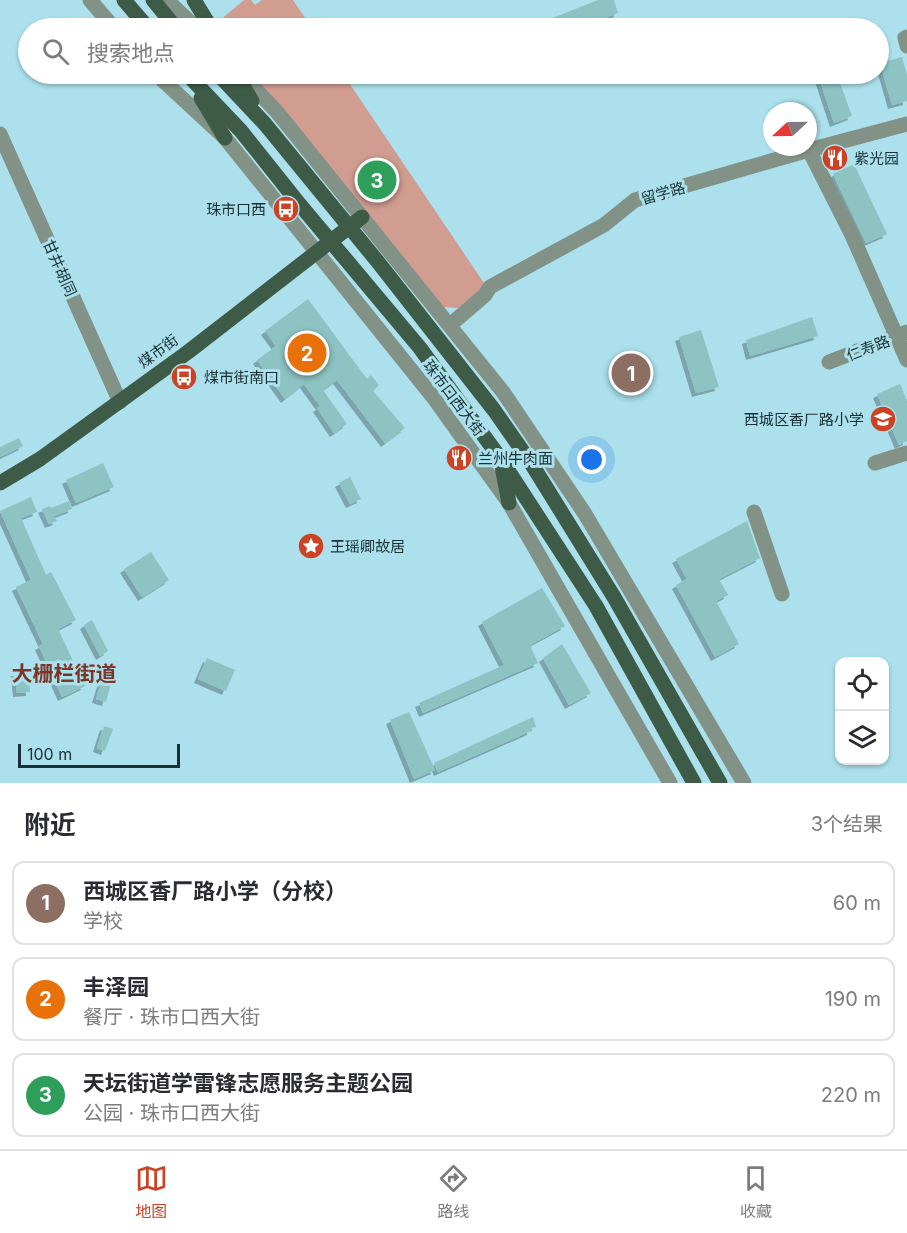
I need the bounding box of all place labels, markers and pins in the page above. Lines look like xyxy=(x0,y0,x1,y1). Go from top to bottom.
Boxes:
restaurant icon: 紫光园 xyxy=(820,143,850,173)
place label: 紫光园 xyxy=(854,149,899,168)
pin: 3 xyxy=(358,158,397,202)
bus stop icon: 珠市口西 xyxy=(271,194,301,224)
place label: 珠市口西 xyxy=(206,200,266,219)
pin: 2 xyxy=(288,330,326,376)
pin: 1 xyxy=(612,350,650,395)
bus stop icon: 煤市街南口 xyxy=(169,362,199,392)
place label: 煤市街南口 xyxy=(204,368,279,387)
school or university icon: 西城区香厂路小学 xyxy=(868,404,898,434)
place label: 西城区香厂路小学 xyxy=(744,410,864,429)
restaurant icon: 兰州牛肉面 xyxy=(444,443,474,473)
place label: 兰州牛肉面 xyxy=(478,449,553,468)
place icon: 王瑶卿故居 xyxy=(296,531,326,561)
place label: 王瑶卿故居 xyxy=(330,537,405,556)

